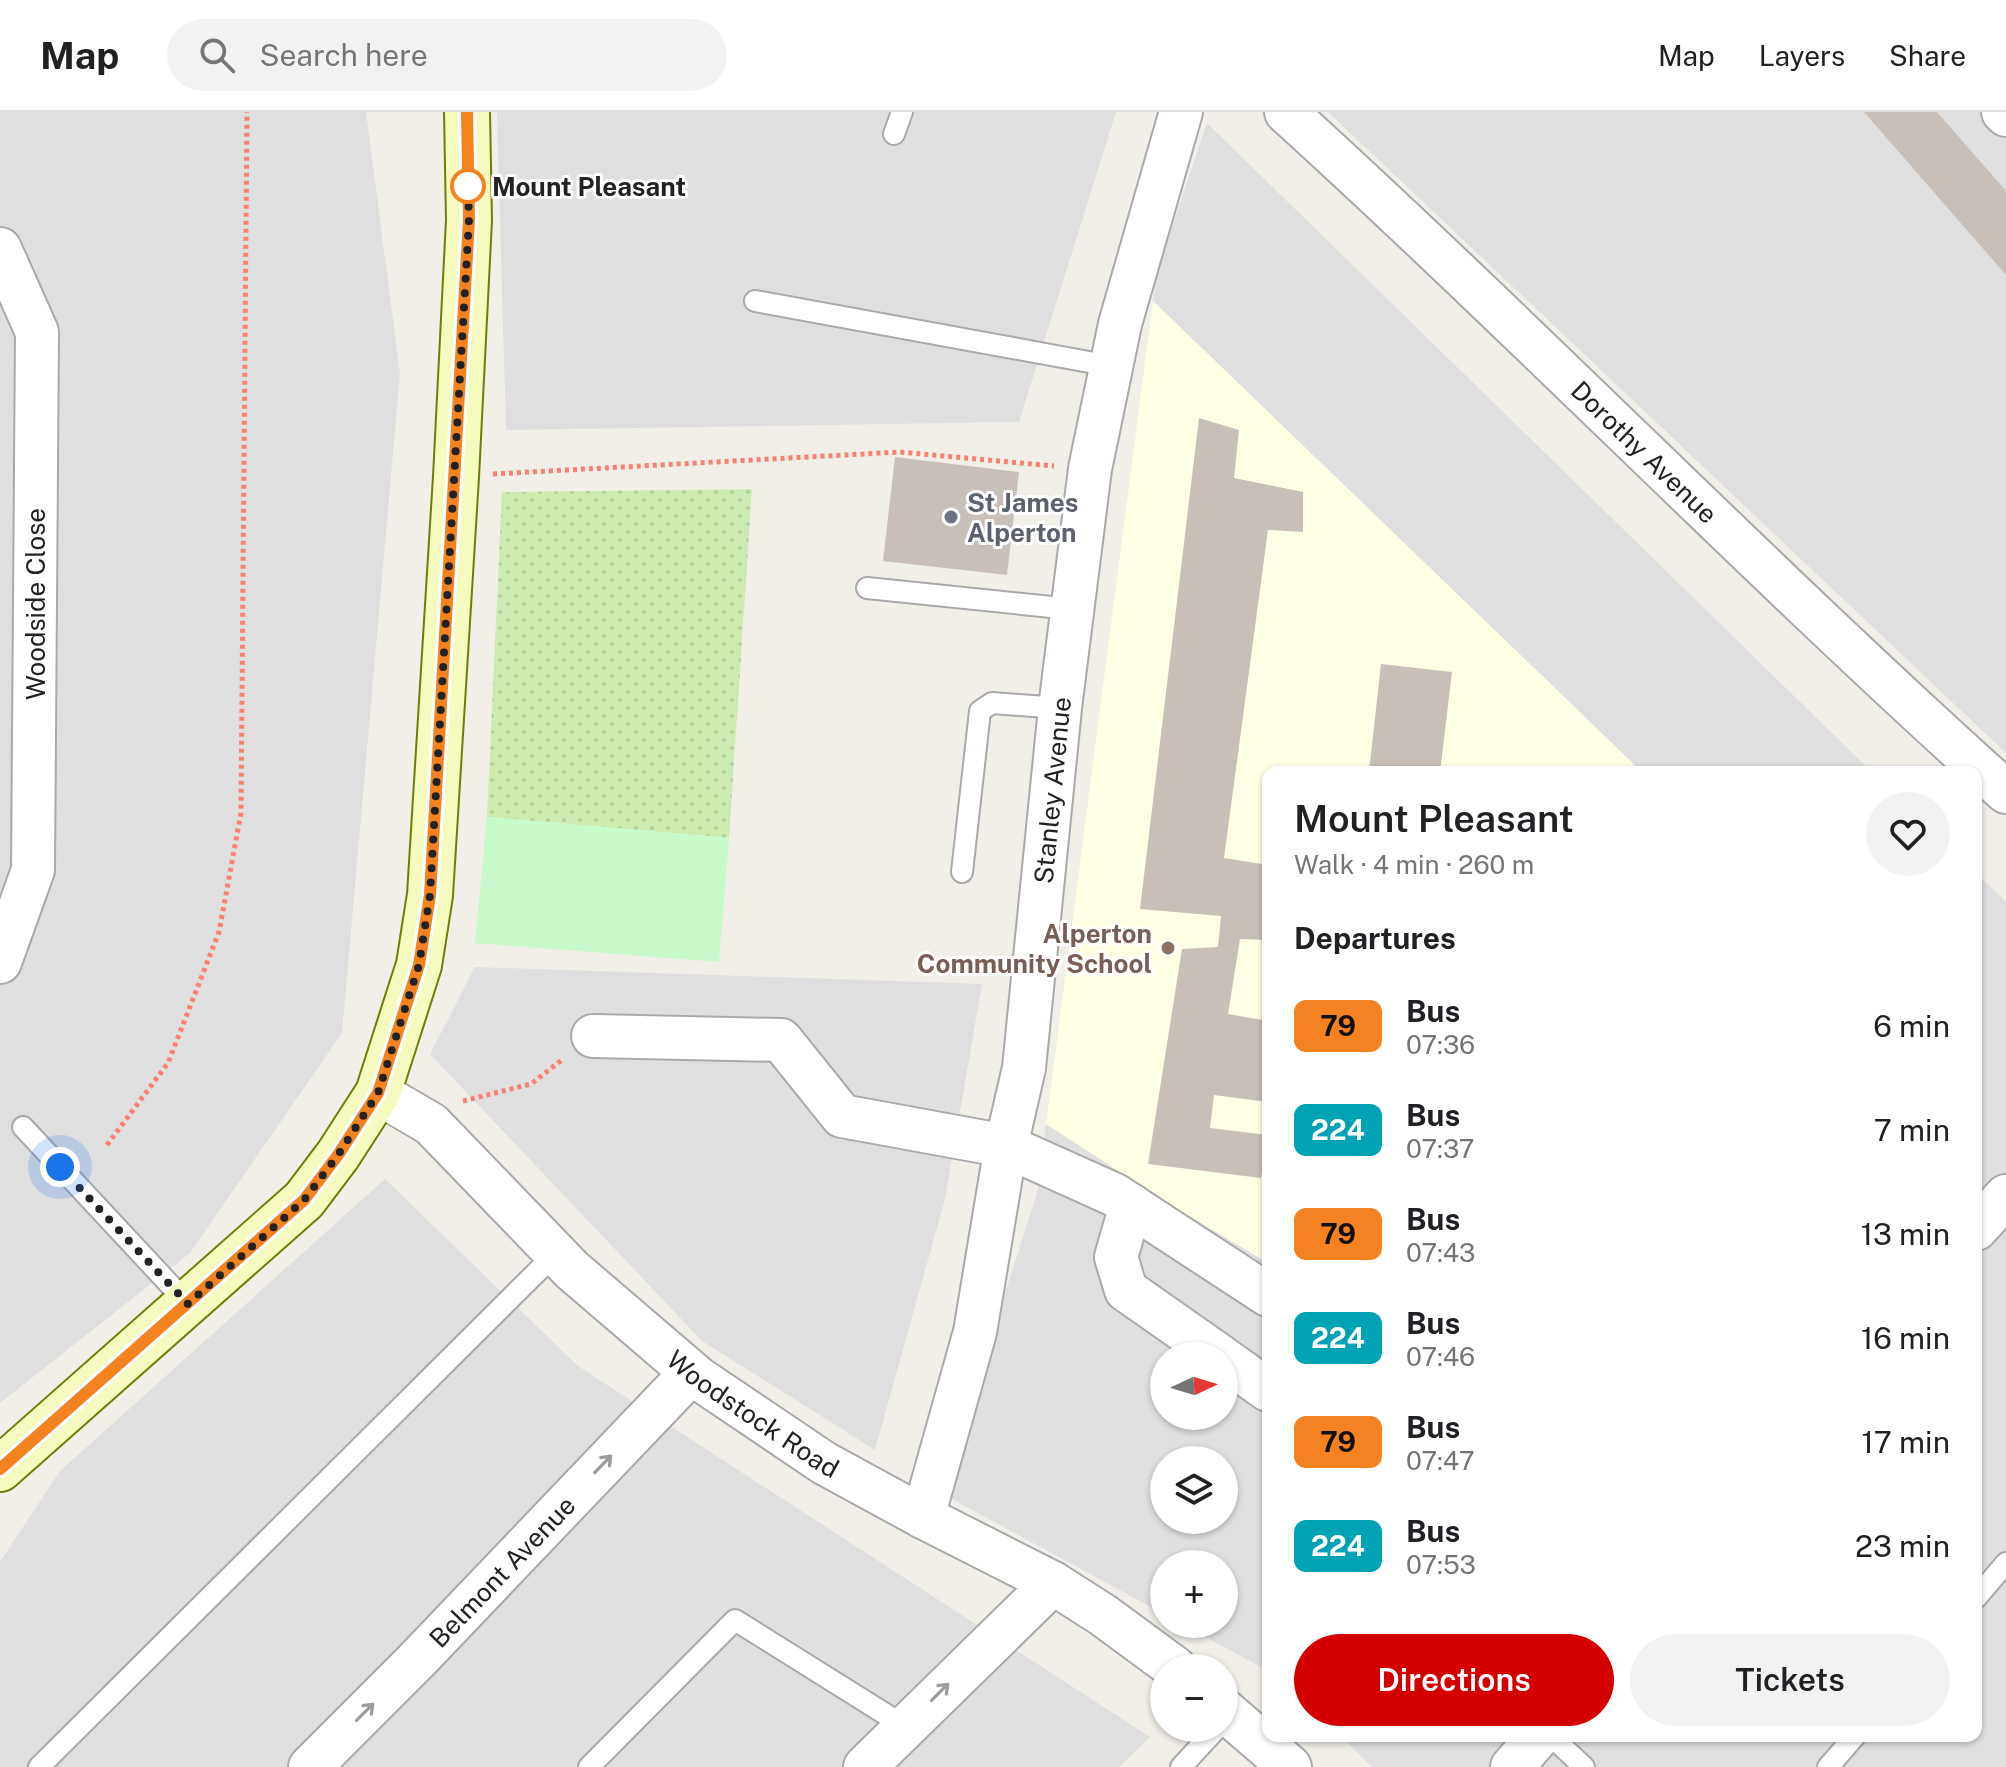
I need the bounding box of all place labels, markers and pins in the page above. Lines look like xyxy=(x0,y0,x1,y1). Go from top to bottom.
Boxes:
marker: Mount Pleasant xyxy=(451,169,485,203)
place label: Mount Pleasant xyxy=(492,171,686,202)
place label: St James Alperton xyxy=(967,487,1078,548)
marker: St James Alperton xyxy=(942,508,960,526)
place label: Alperton Community School xyxy=(917,918,1152,979)
marker: Alperton Community School xyxy=(1159,939,1177,957)

